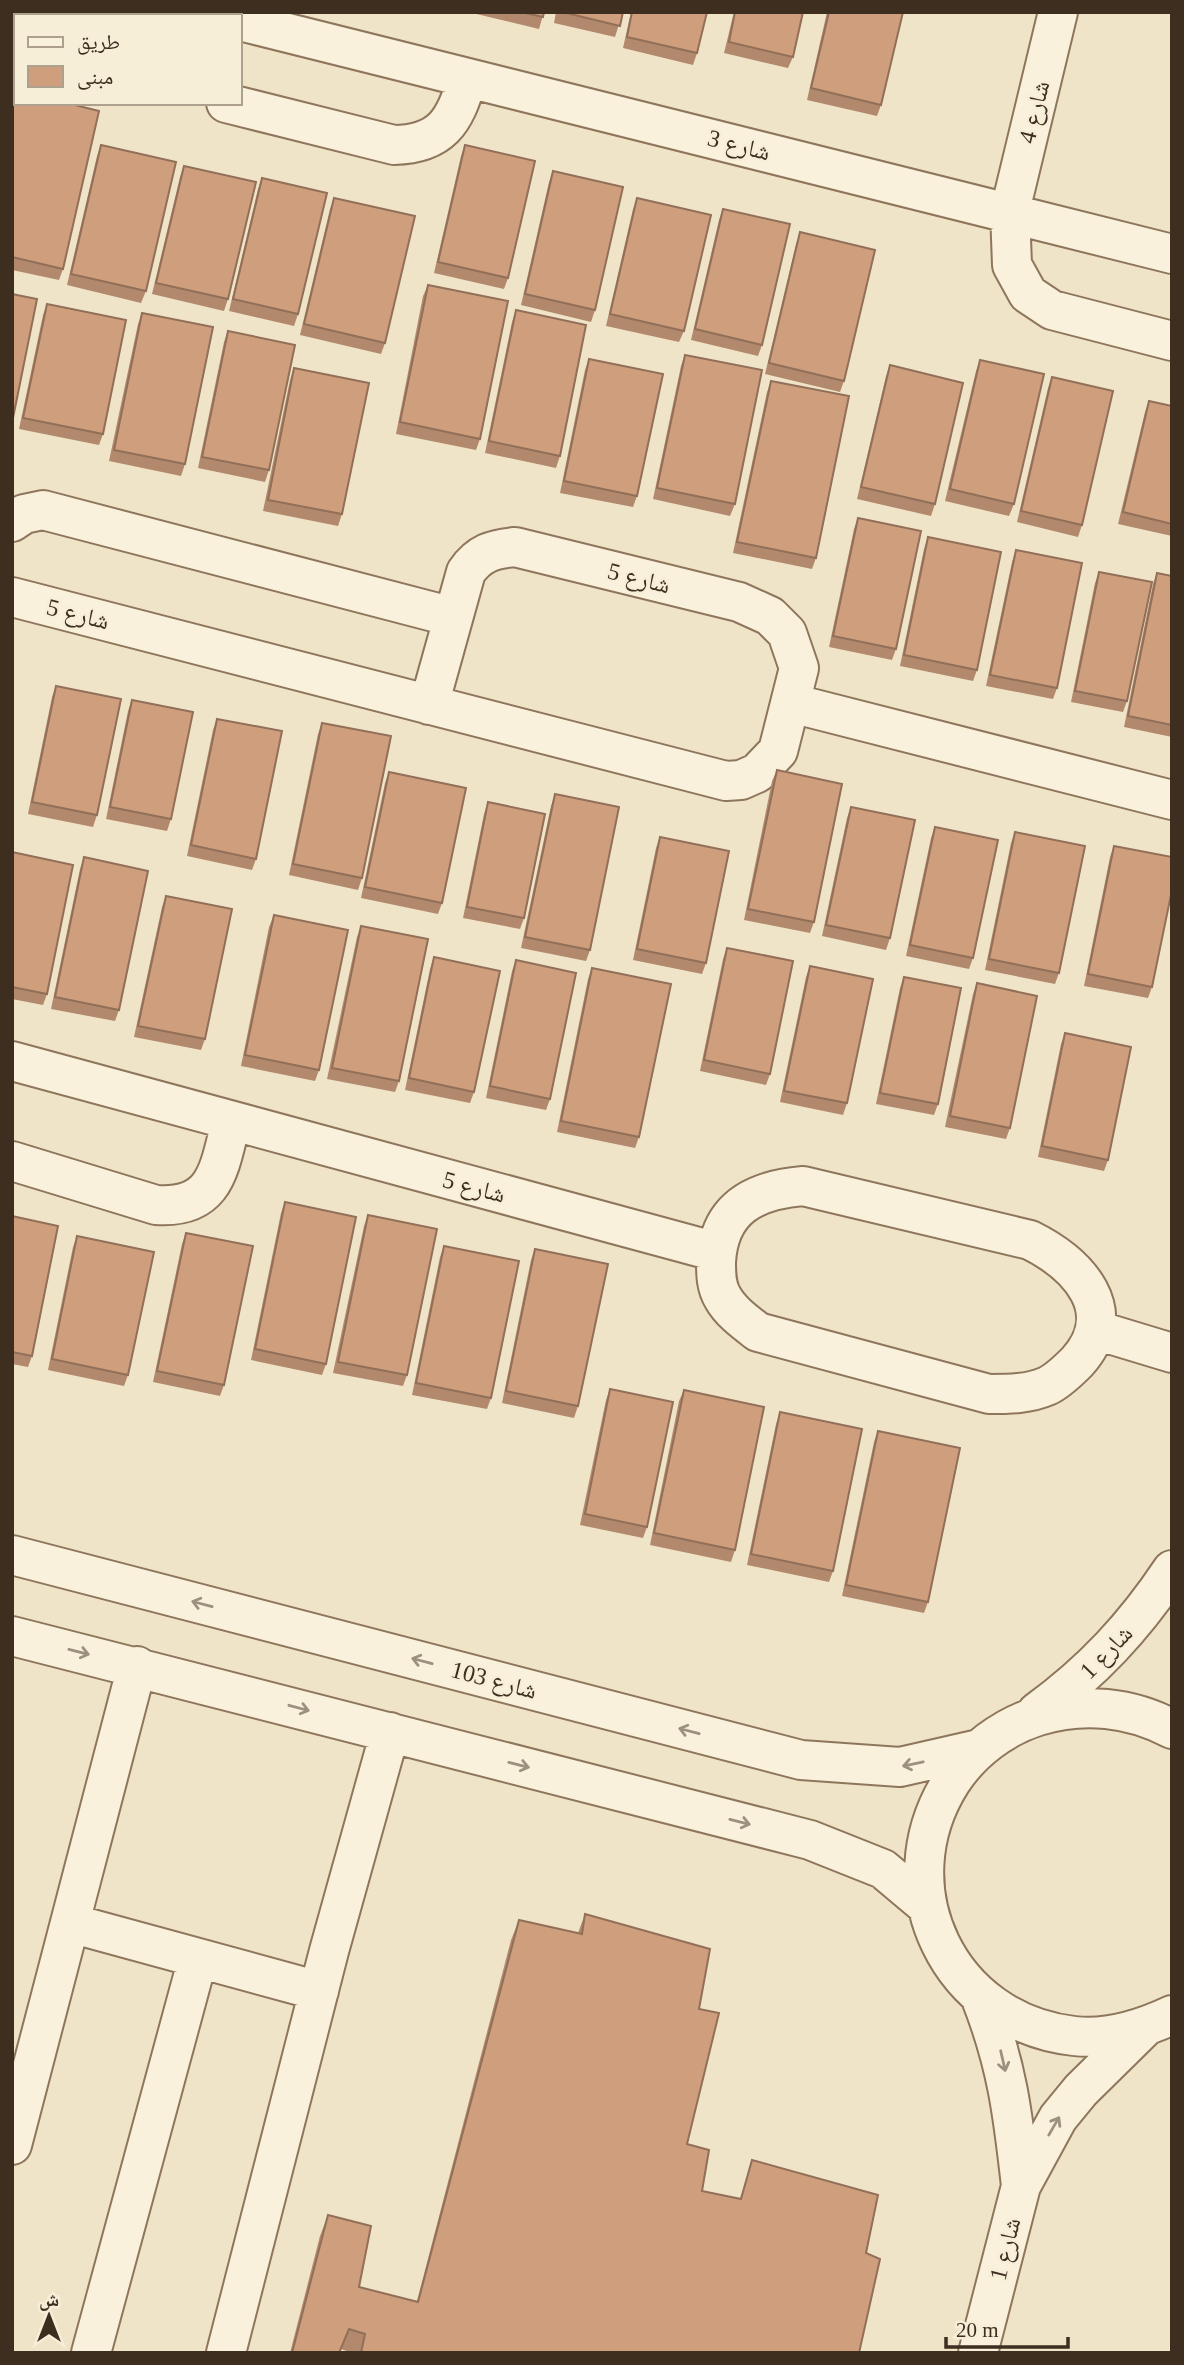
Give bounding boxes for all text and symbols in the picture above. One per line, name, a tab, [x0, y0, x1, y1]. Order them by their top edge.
legend	[14, 14, 242, 105]
text: طريق	[77, 30, 120, 55]
text: مبنى	[77, 65, 113, 90]
street label: شارع 4	[1014, 78, 1056, 146]
street label: شارع 3	[705, 125, 773, 167]
street label: شارع 5	[605, 558, 673, 600]
street label: شارع 5	[44, 594, 112, 636]
street label: شارع 5	[439, 1166, 508, 1210]
one-way arrow	[191, 1597, 213, 1610]
street label: شارع 1	[1075, 1620, 1139, 1685]
one-way arrow	[67, 1646, 89, 1659]
one-way arrow	[411, 1654, 434, 1667]
street label: شارع 103	[448, 1656, 540, 1706]
one-way arrow	[287, 1702, 310, 1715]
one-way arrow	[679, 1724, 701, 1737]
one-way arrow	[902, 1757, 925, 1771]
one-way arrow	[507, 1759, 530, 1772]
one-way arrow	[728, 1816, 750, 1829]
one-way arrow	[996, 2049, 1010, 2072]
one-way arrow	[1047, 2117, 1061, 2137]
street label: شارع 1	[985, 2215, 1027, 2283]
north arrow	[14, 2281, 84, 2351]
text: ش	[39, 2289, 59, 2311]
scale bar	[946, 2306, 1068, 2350]
text: 20 m	[956, 2318, 999, 2342]

